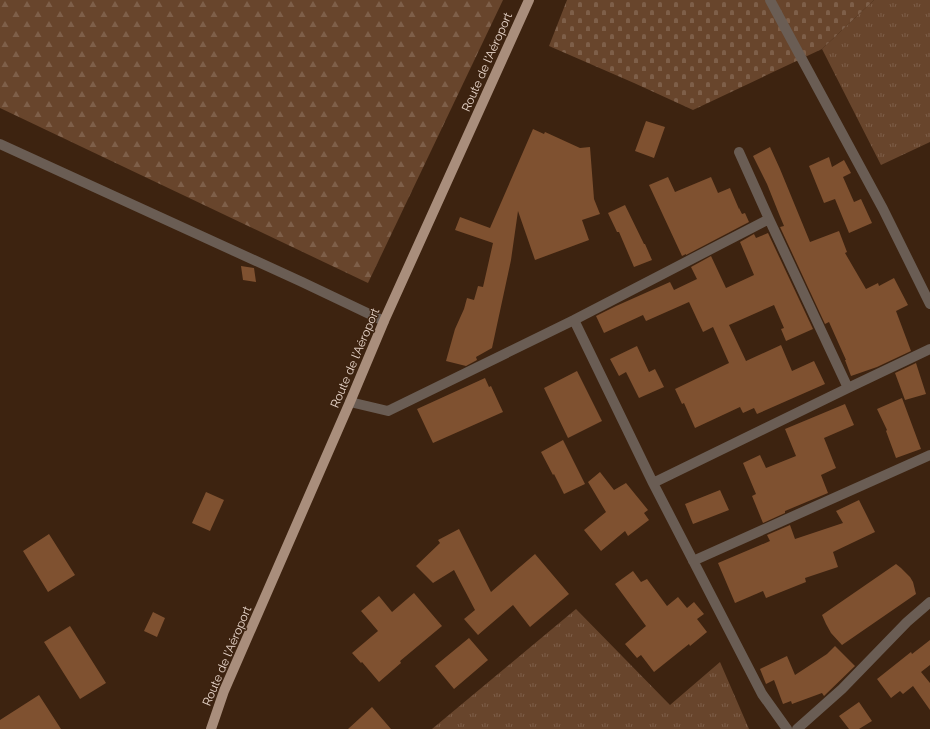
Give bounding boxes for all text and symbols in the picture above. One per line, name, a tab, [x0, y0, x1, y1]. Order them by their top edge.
street label: Route de l'Aéroport	[459, 10, 515, 114]
street label: Route de l'Aéroport	[328, 306, 382, 410]
street label: Route de l'Aéroport	[200, 604, 254, 708]

